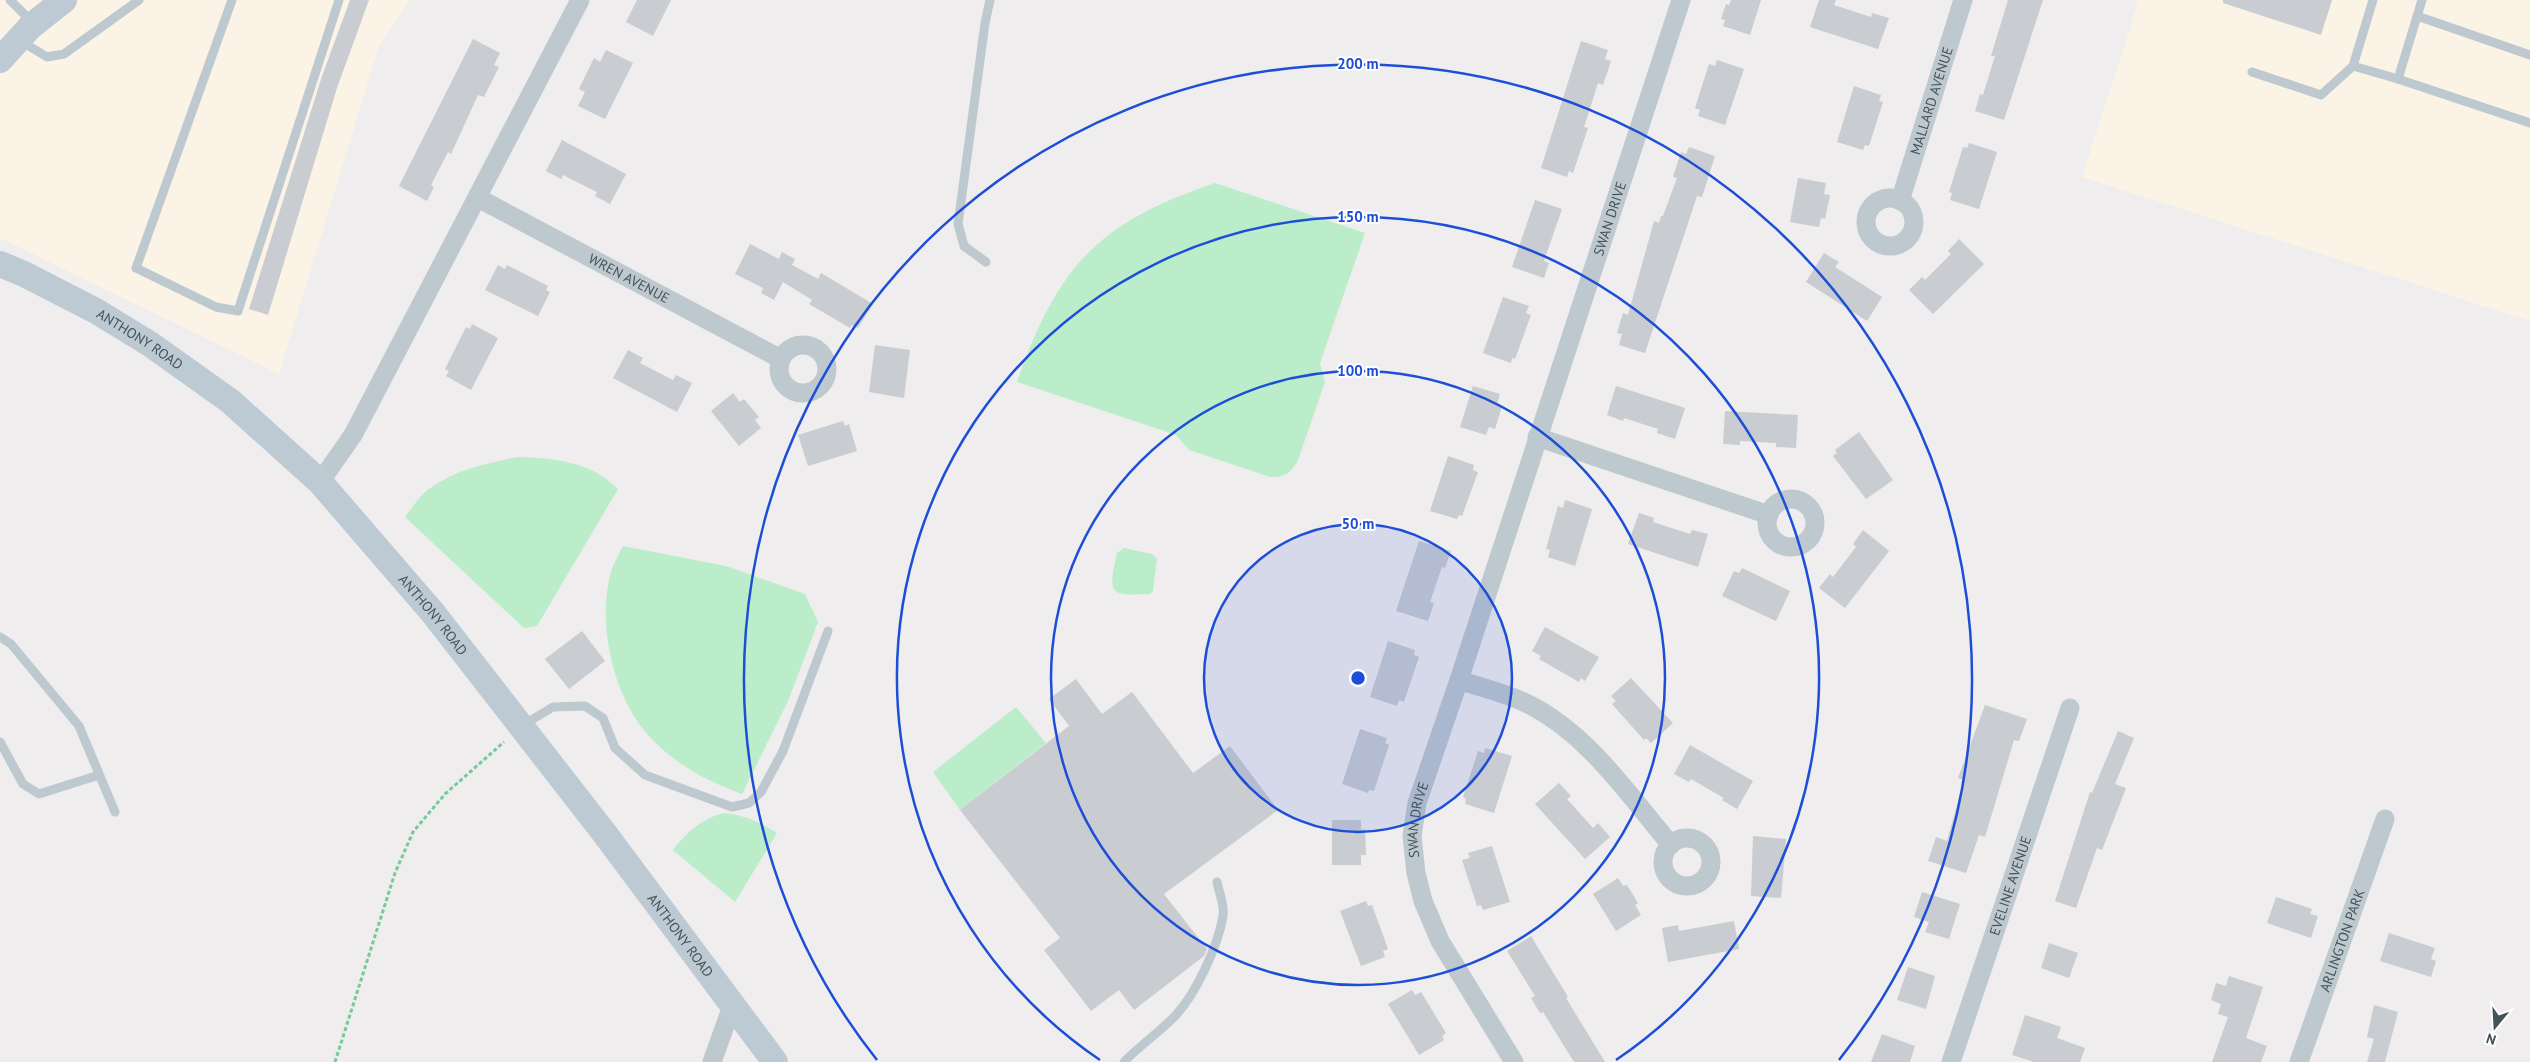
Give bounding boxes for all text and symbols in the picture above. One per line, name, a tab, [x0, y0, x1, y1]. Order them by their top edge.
street label: MALLARD AVENUE	[1906, 45, 1957, 157]
text: 200 m	[1337, 54, 1379, 73]
street label: SWAN DRIVE	[1589, 179, 1630, 258]
text: 150 m	[1337, 207, 1379, 226]
street label: WREN AVENUE	[585, 249, 673, 307]
street label: ANTHONY ROAD	[93, 305, 187, 374]
text: 100 m	[1337, 361, 1379, 380]
text: 50 m	[1342, 514, 1374, 533]
street label: ANTHONY ROAD	[395, 571, 472, 659]
centre of rings	[1349, 669, 1367, 687]
street label: SWAN DRIVE	[1403, 779, 1433, 859]
street label: EVELINE AVENUE	[1985, 834, 2035, 938]
street label: ARLINGTON PARK	[2316, 886, 2369, 994]
street label: ANTHONY ROAD	[644, 890, 717, 981]
north arrow	[2470, 1002, 2520, 1052]
text: N	[2484, 1029, 2498, 1049]

